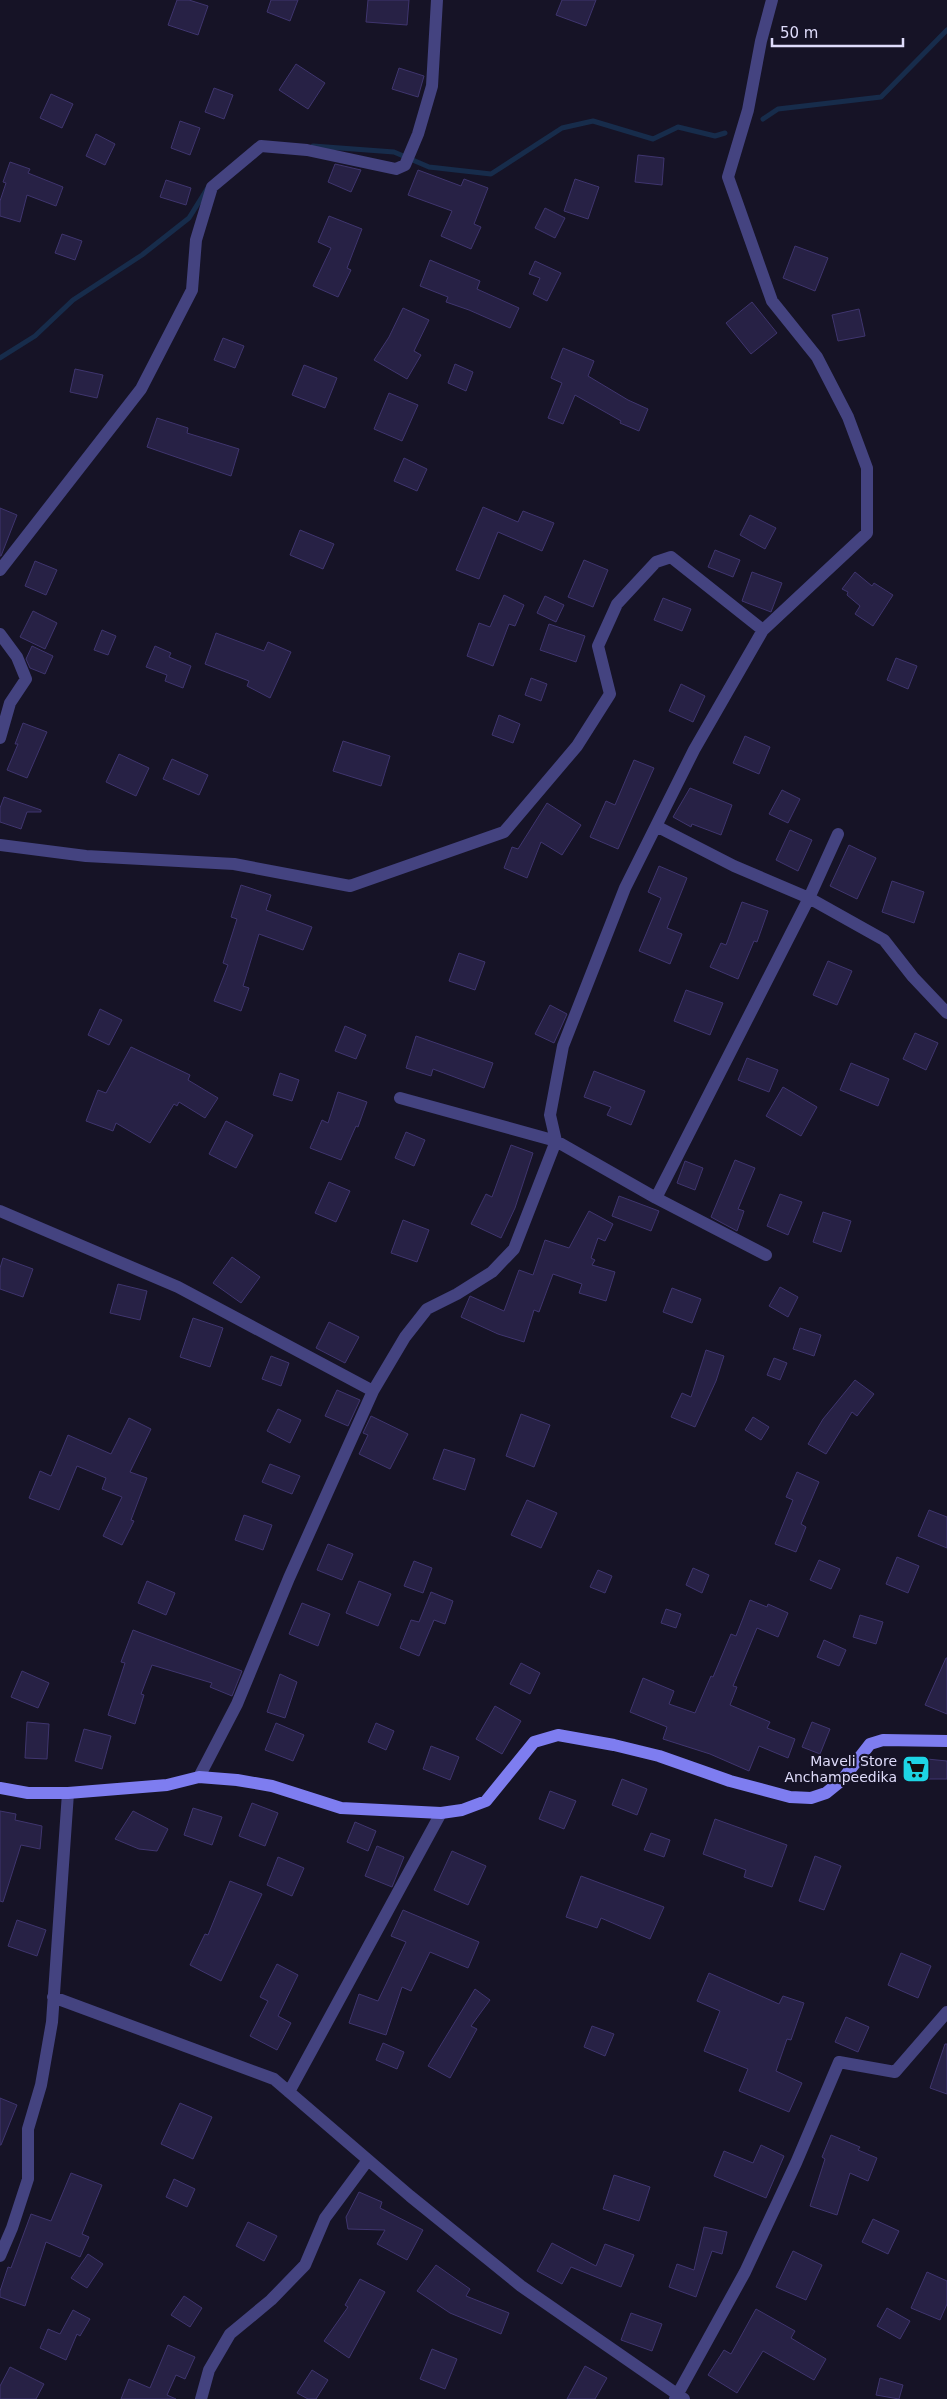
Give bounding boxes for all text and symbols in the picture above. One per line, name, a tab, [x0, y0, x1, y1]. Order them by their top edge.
scale bar	[772, 15, 903, 47]
text: 50 m	[780, 24, 818, 42]
place label: Maveli Store Anchampeedika	[784, 1753, 897, 1785]
supermarket icon: Maveli Store Anchampeedika	[901, 1754, 931, 1784]

